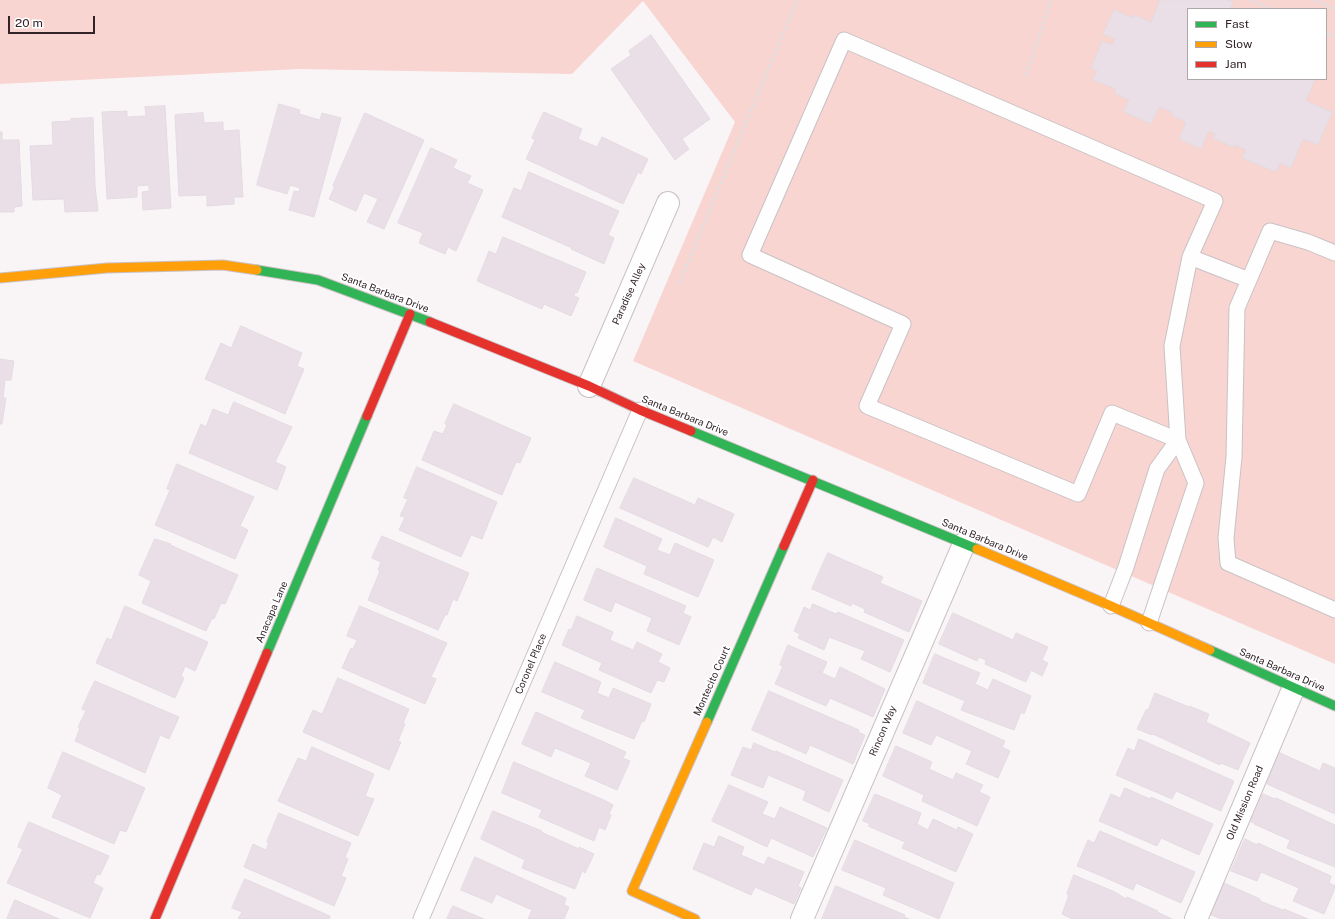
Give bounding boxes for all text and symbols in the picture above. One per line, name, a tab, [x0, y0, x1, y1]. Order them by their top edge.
scale bar	[10, 8, 97, 34]
legend	[1187, 8, 1327, 80]
text: 20 m	[15, 16, 43, 30]
text: Fast	[1225, 17, 1249, 31]
text: Slow	[1225, 37, 1252, 51]
text: Jam	[1225, 57, 1247, 71]
street label: Paradise Alley	[610, 261, 648, 327]
street label: Santa Barbara Drive	[340, 271, 430, 315]
street label: Santa Barbara Drive	[640, 393, 730, 439]
street label: Santa Barbara Drive	[940, 516, 1030, 564]
street label: Anacapa Lane	[254, 579, 290, 645]
street label: Coronel Place	[513, 632, 549, 696]
street label: Montecito Court	[691, 644, 733, 718]
street label: Santa Barbara Drive	[1237, 646, 1327, 694]
street label: Rincon Way	[867, 704, 899, 758]
street label: Old Mission Road	[1224, 764, 1266, 842]

